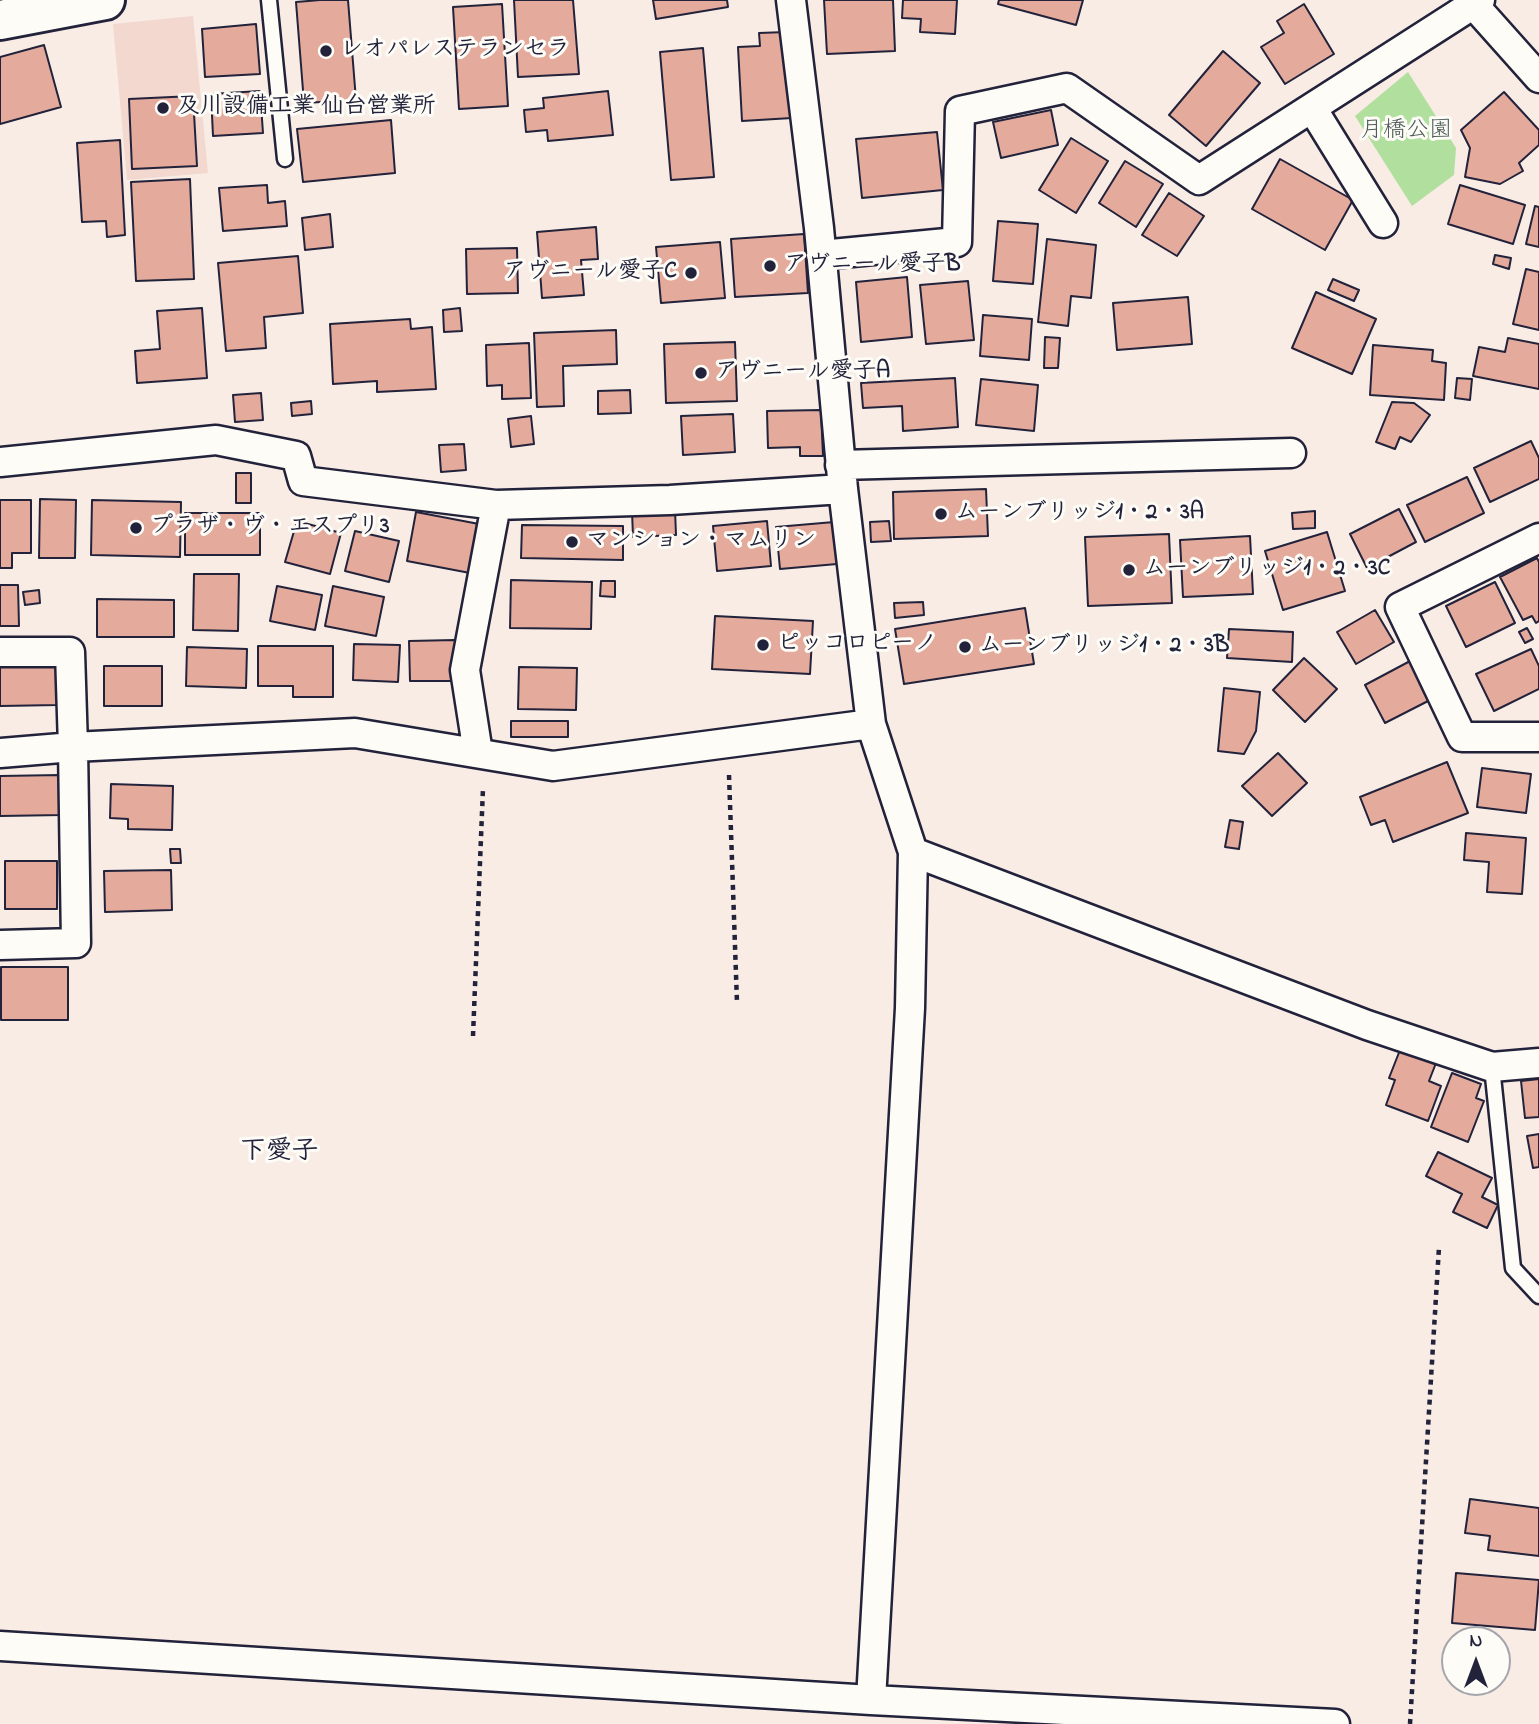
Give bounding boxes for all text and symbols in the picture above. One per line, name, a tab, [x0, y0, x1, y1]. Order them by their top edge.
place label: レオパレステランセラ	[340, 37, 570, 65]
marker: レオパレステランセラ	[318, 43, 334, 59]
place label: 及川設備工業 仙台営業所	[177, 94, 436, 122]
marker: 及川設備工業 仙台営業所	[155, 100, 171, 116]
park label: 月橋公園	[1360, 118, 1452, 146]
place label: アヴニール愛子B	[784, 252, 960, 280]
marker: アヴニール愛子B	[762, 258, 778, 274]
place label: アヴニール愛子C	[503, 259, 677, 287]
marker: アヴニール愛子C	[683, 265, 699, 281]
place label: アヴニール愛子A	[715, 359, 890, 387]
marker: アヴニール愛子A	[693, 365, 709, 381]
place label: ムーンブリッジ1・2・3A	[955, 500, 1204, 528]
marker: ムーンブリッジ1・2・3A	[933, 506, 949, 522]
place label: プラザ・ヴ・エスプリ3	[150, 514, 389, 542]
marker: プラザ・ヴ・エスプリ3	[128, 520, 144, 536]
place label: マンション・マムリン	[586, 528, 816, 556]
marker: マンション・マムリン	[564, 534, 580, 550]
place label: ムーンブリッジ1・2・3C	[1143, 556, 1390, 584]
marker: ムーンブリッジ1・2・3C	[1121, 562, 1137, 578]
place label: ピッコロピーノ	[777, 631, 937, 659]
place label: ムーンブリッジ1・2・3B	[979, 633, 1229, 661]
marker: ピッコロピーノ	[755, 637, 771, 653]
marker: ムーンブリッジ1・2・3B	[957, 639, 973, 655]
district label: 下愛子	[240, 1138, 318, 1170]
north arrow	[1441, 1626, 1511, 1696]
text: N	[1470, 1628, 1482, 1655]

